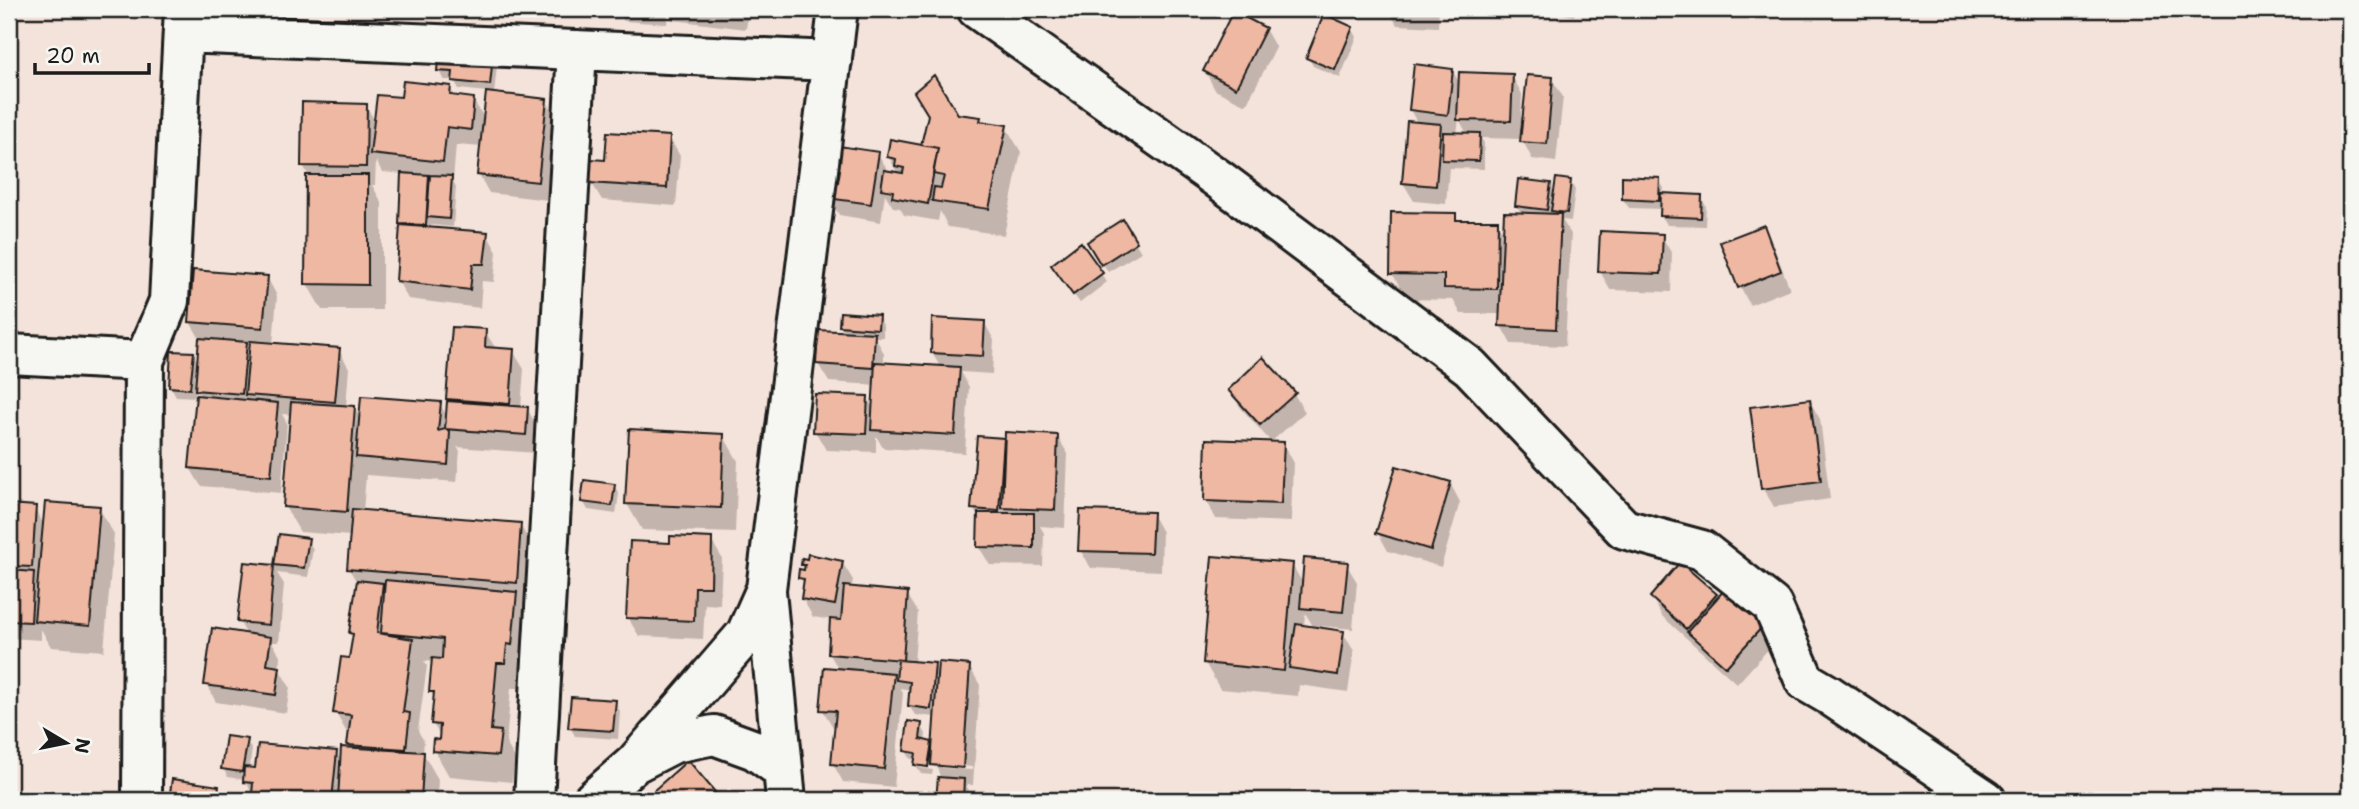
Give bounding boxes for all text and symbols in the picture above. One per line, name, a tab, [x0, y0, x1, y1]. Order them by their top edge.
scale bar	[35, 32, 149, 76]
text: 20 m	[46, 42, 100, 70]
north arrow	[32, 708, 102, 778]
text: N	[69, 736, 96, 755]

